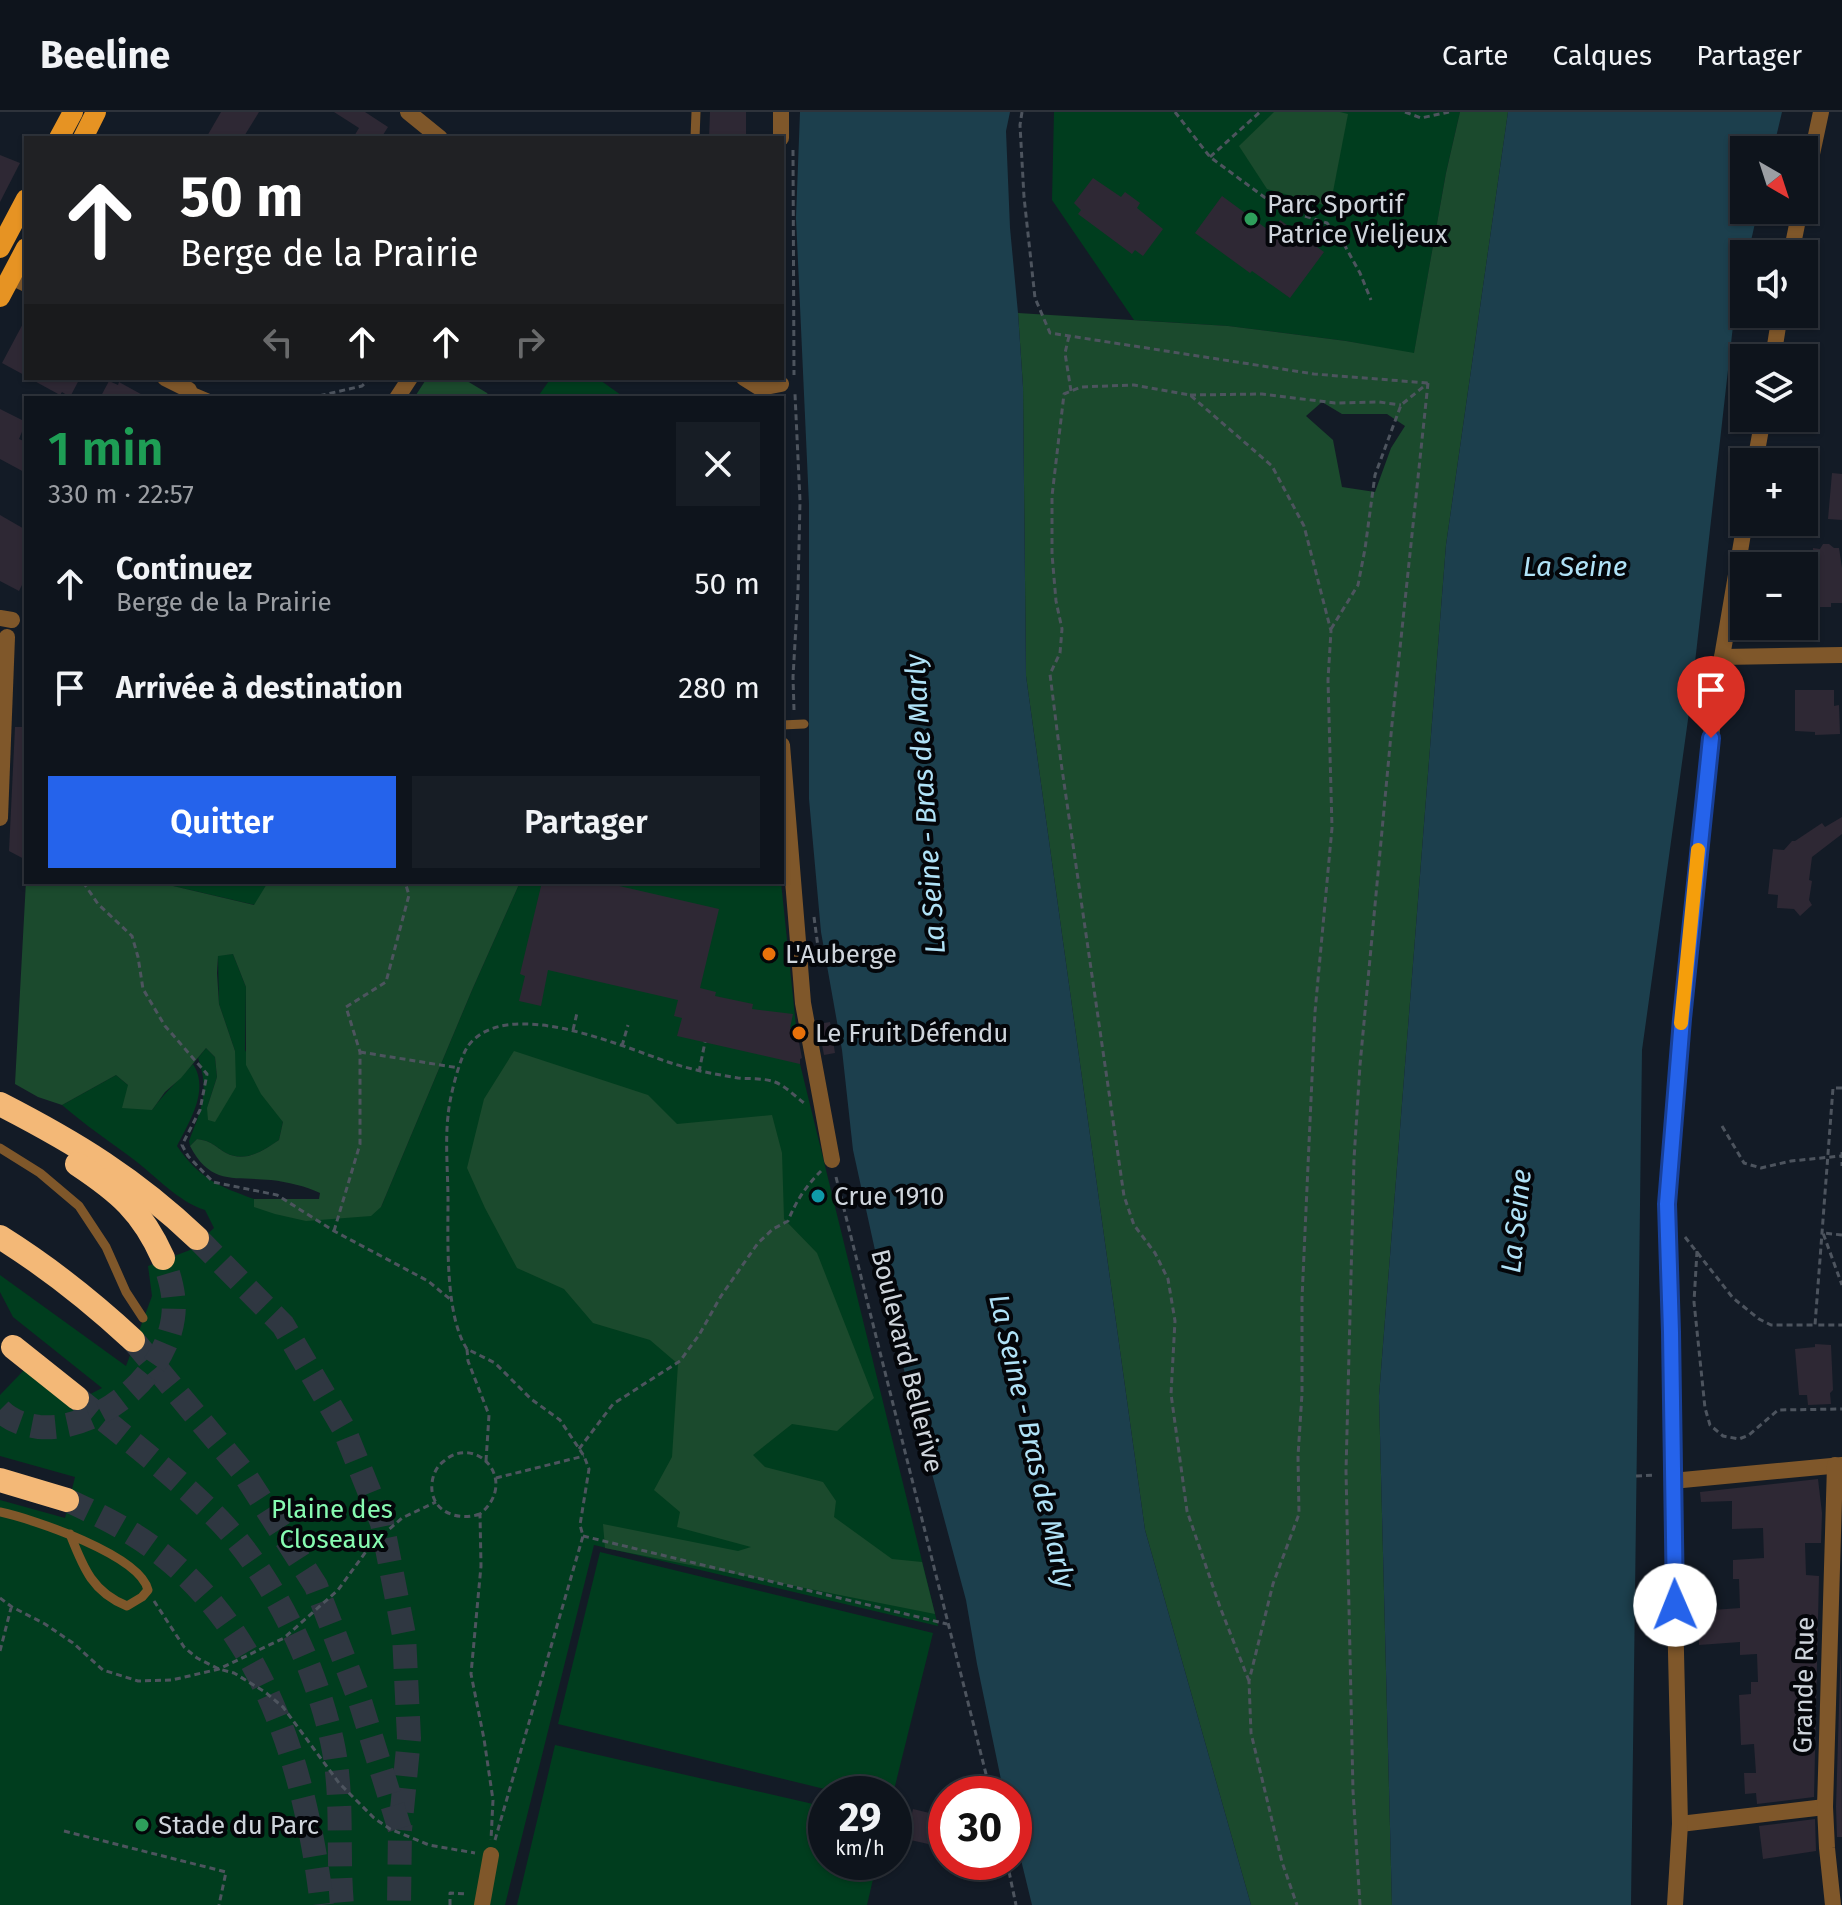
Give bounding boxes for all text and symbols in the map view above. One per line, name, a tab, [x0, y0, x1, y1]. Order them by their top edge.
text: Beeline	[40, 32, 170, 78]
text: Carte	[1442, 39, 1508, 72]
text: Calques	[1552, 39, 1652, 72]
text: Partager	[1696, 39, 1802, 72]
north arrow	[1730, 136, 1818, 224]
map controls	[1730, 136, 1818, 640]
text: 50 m	[180, 164, 303, 231]
icon: ahead	[48, 168, 152, 272]
place label: Parc Sportif Patrice Vieljeux	[1267, 189, 1448, 250]
marker: Parc Sportif Patrice Vieljeux	[1242, 210, 1260, 228]
text: Berge de la Prairie	[180, 232, 479, 276]
button: sound	[1730, 240, 1818, 328]
icon: left	[256, 320, 300, 364]
icon: ahead	[340, 320, 384, 364]
icon: ahead	[424, 320, 468, 364]
icon: right	[508, 320, 552, 364]
button: layers	[1730, 344, 1818, 432]
text: 1 min	[48, 420, 164, 478]
button: close	[676, 422, 760, 506]
button: +	[1730, 448, 1818, 536]
text: 330 m · 22:57	[48, 479, 194, 510]
water label: La Seine	[1523, 550, 1627, 583]
text: Continuez	[116, 551, 252, 587]
button: −	[1730, 552, 1818, 640]
icon: ahead	[48, 562, 92, 606]
text: 50 m	[695, 566, 760, 602]
text: Berge de la Prairie	[116, 587, 332, 618]
water label: La Seine - Bras de Marly	[898, 652, 952, 955]
pin	[1677, 656, 1745, 738]
icon: arrive	[48, 666, 92, 710]
icon: arrive	[1689, 668, 1733, 712]
text: Arrivée à destination	[116, 670, 403, 706]
text: 280 m	[678, 670, 760, 706]
button: Quitter	[48, 776, 396, 868]
button: Partager	[412, 776, 760, 868]
place label: L'Auberge	[785, 939, 897, 970]
marker: L'Auberge	[760, 945, 778, 963]
place label: Le Fruit Défendu	[815, 1018, 1008, 1049]
marker: Le Fruit Défendu	[790, 1024, 808, 1042]
water label: La Seine	[1494, 1167, 1538, 1275]
place label: Crue 1910	[834, 1181, 945, 1212]
marker: Crue 1910	[809, 1187, 827, 1205]
street label: Boulevard Bellerive	[864, 1246, 950, 1476]
water label: La Seine - Bras de Marly	[982, 1291, 1082, 1592]
park label: Plaine des Closeaux	[271, 1494, 393, 1555]
position arrow	[1633, 1563, 1717, 1647]
street label: Grande Rue	[1787, 1616, 1821, 1754]
speed limit sign: 30	[928, 1776, 1032, 1880]
text: 29	[839, 1794, 881, 1842]
place label: Stade du Parc	[158, 1810, 319, 1841]
marker: Stade du Parc	[133, 1816, 151, 1834]
text: km/h	[835, 1836, 885, 1860]

